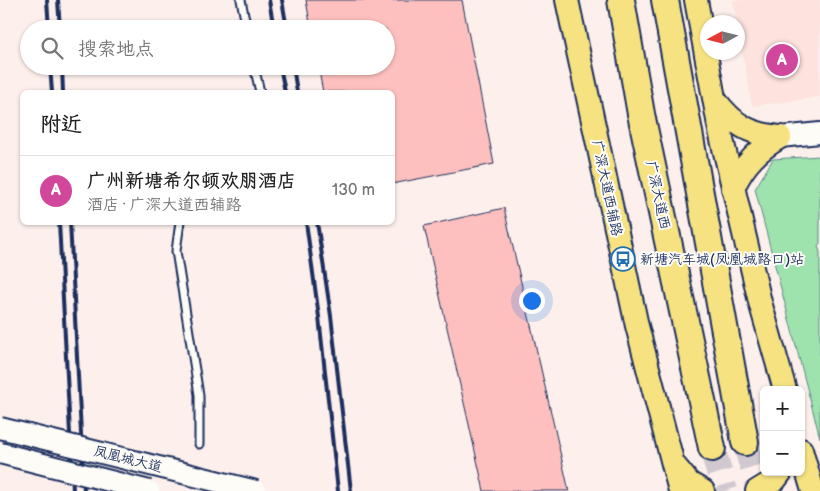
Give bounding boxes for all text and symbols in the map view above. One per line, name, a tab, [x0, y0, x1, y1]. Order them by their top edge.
north arrow	[700, 15, 745, 60]
search box	[20, 20, 395, 75]
icon: search	[38, 34, 66, 62]
text: 搜索地点	[78, 38, 154, 61]
pin: A	[766, 41, 798, 79]
text: 附近	[40, 112, 82, 137]
street label: 广深大道西辅路	[588, 138, 626, 238]
street label: 广深大道西	[642, 159, 674, 231]
text: 广州新塘希尔顿欢朋酒店	[87, 170, 296, 193]
text: A	[51, 181, 61, 200]
text: 130 m	[332, 181, 375, 200]
text: 酒店 · 广深大道西辅路	[87, 196, 241, 215]
bus stop icon: 新塘汽车城(凤凰城路口)站	[610, 246, 636, 272]
place label: 新塘汽车城(凤凰城路口)站	[640, 251, 804, 268]
your location	[519, 288, 545, 314]
map controls	[760, 386, 805, 476]
button: +	[760, 386, 805, 431]
button: −	[760, 431, 805, 476]
street label: 凤凰城大道	[92, 442, 164, 476]

